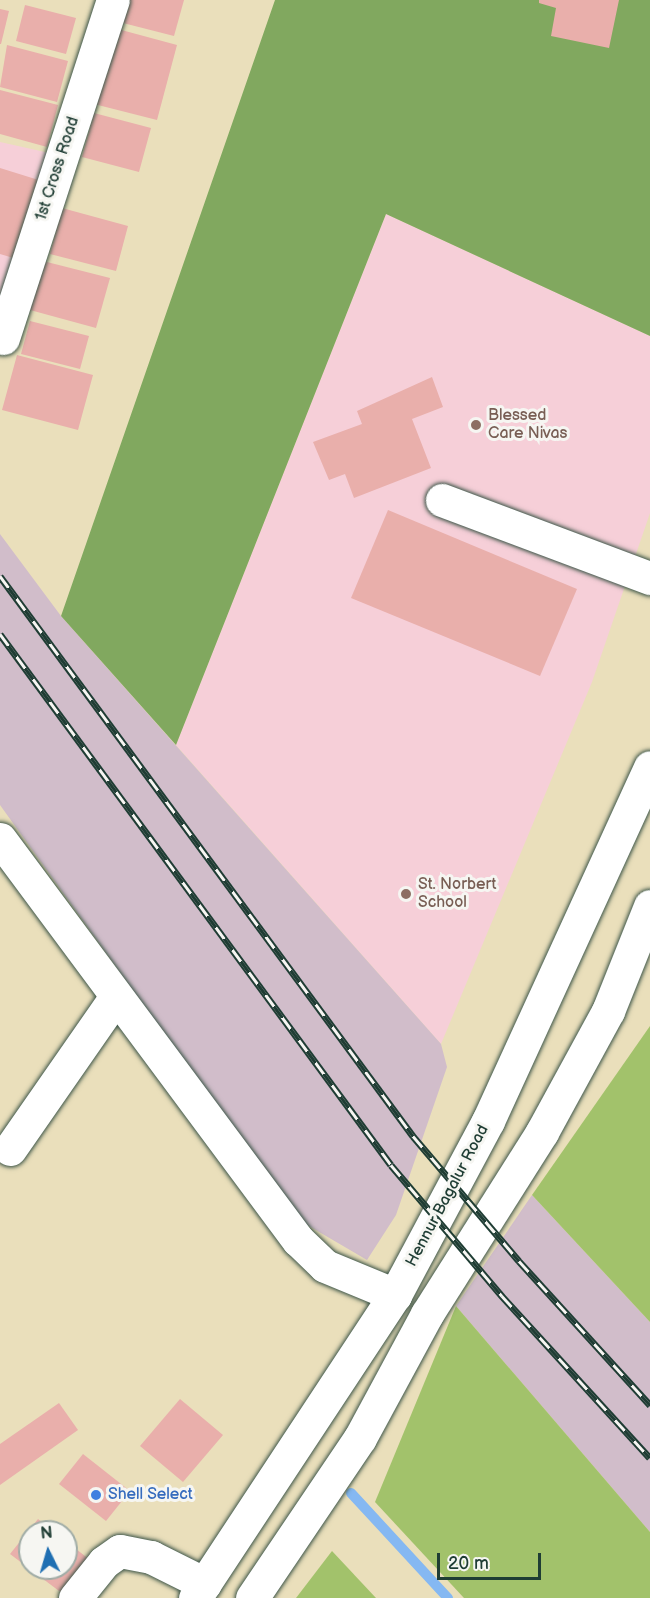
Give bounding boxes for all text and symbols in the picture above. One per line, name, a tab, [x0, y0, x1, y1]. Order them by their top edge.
street label: 1st Cross Road	[32, 115, 84, 223]
place label: Blessed Care Nivas	[488, 406, 567, 444]
marker: Blessed Care Nivas	[469, 418, 483, 432]
place label: St. Norbert School	[418, 875, 496, 913]
marker: St. Norbert School	[399, 887, 413, 901]
street label: Hennur Bagalur Road	[402, 1122, 494, 1270]
place label: Shell Select	[108, 1485, 193, 1505]
marker: Shell Select	[89, 1488, 103, 1502]
north arrow	[18, 1520, 78, 1580]
text: N	[40, 1524, 53, 1544]
scale bar	[440, 1541, 544, 1579]
text: 20 m	[448, 1553, 489, 1574]

